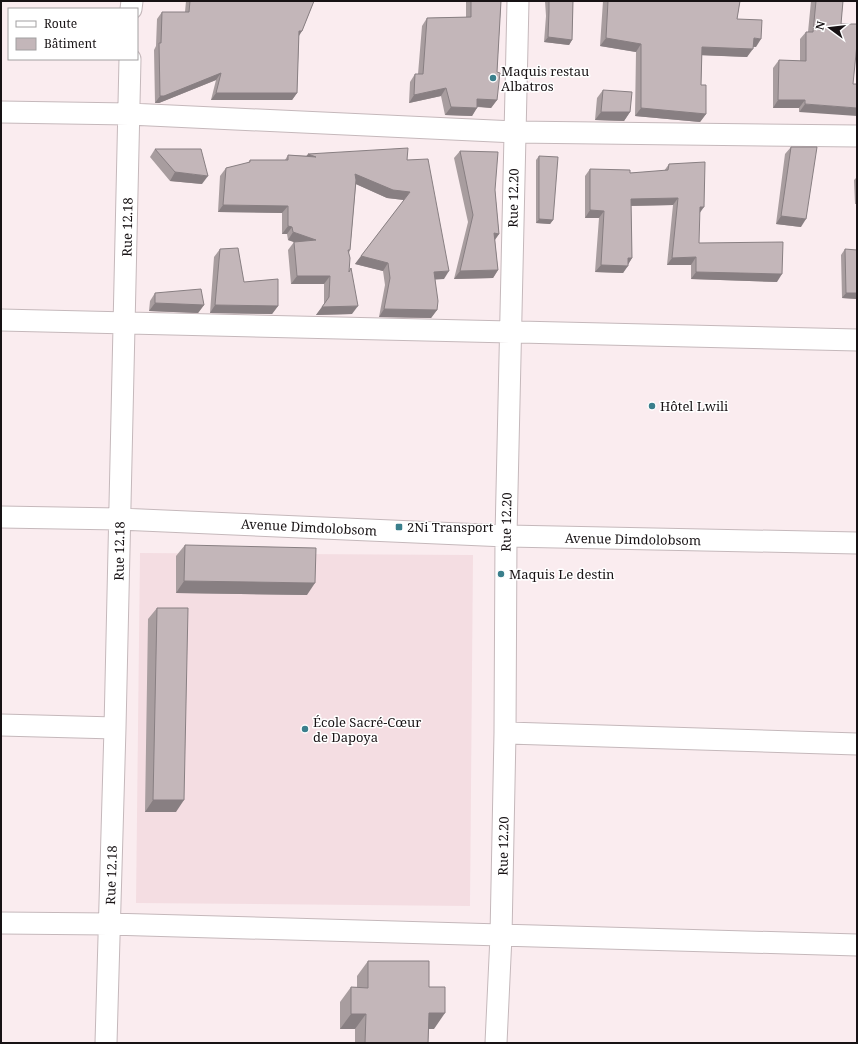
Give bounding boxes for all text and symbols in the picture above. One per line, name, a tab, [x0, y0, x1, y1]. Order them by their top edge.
legend	[8, 8, 138, 60]
north arrow	[810, 8, 850, 48]
text: Route	[44, 15, 77, 32]
text: N	[811, 19, 828, 31]
text: Bâtiment	[44, 35, 96, 52]
place label: Maquis restau Albatros	[501, 62, 589, 95]
marker: Maquis restau Albatros	[488, 73, 498, 83]
street label: Rue 12.20	[503, 168, 523, 228]
street label: Rue 12.18	[117, 197, 137, 257]
place label: Hôtel Lwili	[660, 397, 728, 415]
marker: Hôtel Lwili	[647, 401, 657, 411]
street label: Rue 12.20	[496, 492, 516, 552]
street label: Avenue Dimdolobsom	[240, 514, 378, 540]
place label: 2Ni Transport	[407, 518, 494, 536]
street label: Rue 12.18	[109, 521, 129, 581]
marker: 2Ni Transport	[394, 522, 404, 532]
street label: Avenue Dimdolobsom	[565, 529, 701, 549]
place label: Maquis Le destin	[509, 565, 615, 583]
marker: Maquis Le destin	[496, 569, 506, 579]
place label: École Sacré-Cœur de Dapoya	[313, 713, 421, 746]
marker: École Sacré-Cœur de Dapoya	[300, 724, 310, 734]
street label: Rue 12.20	[493, 816, 513, 876]
street label: Rue 12.18	[101, 845, 121, 905]

